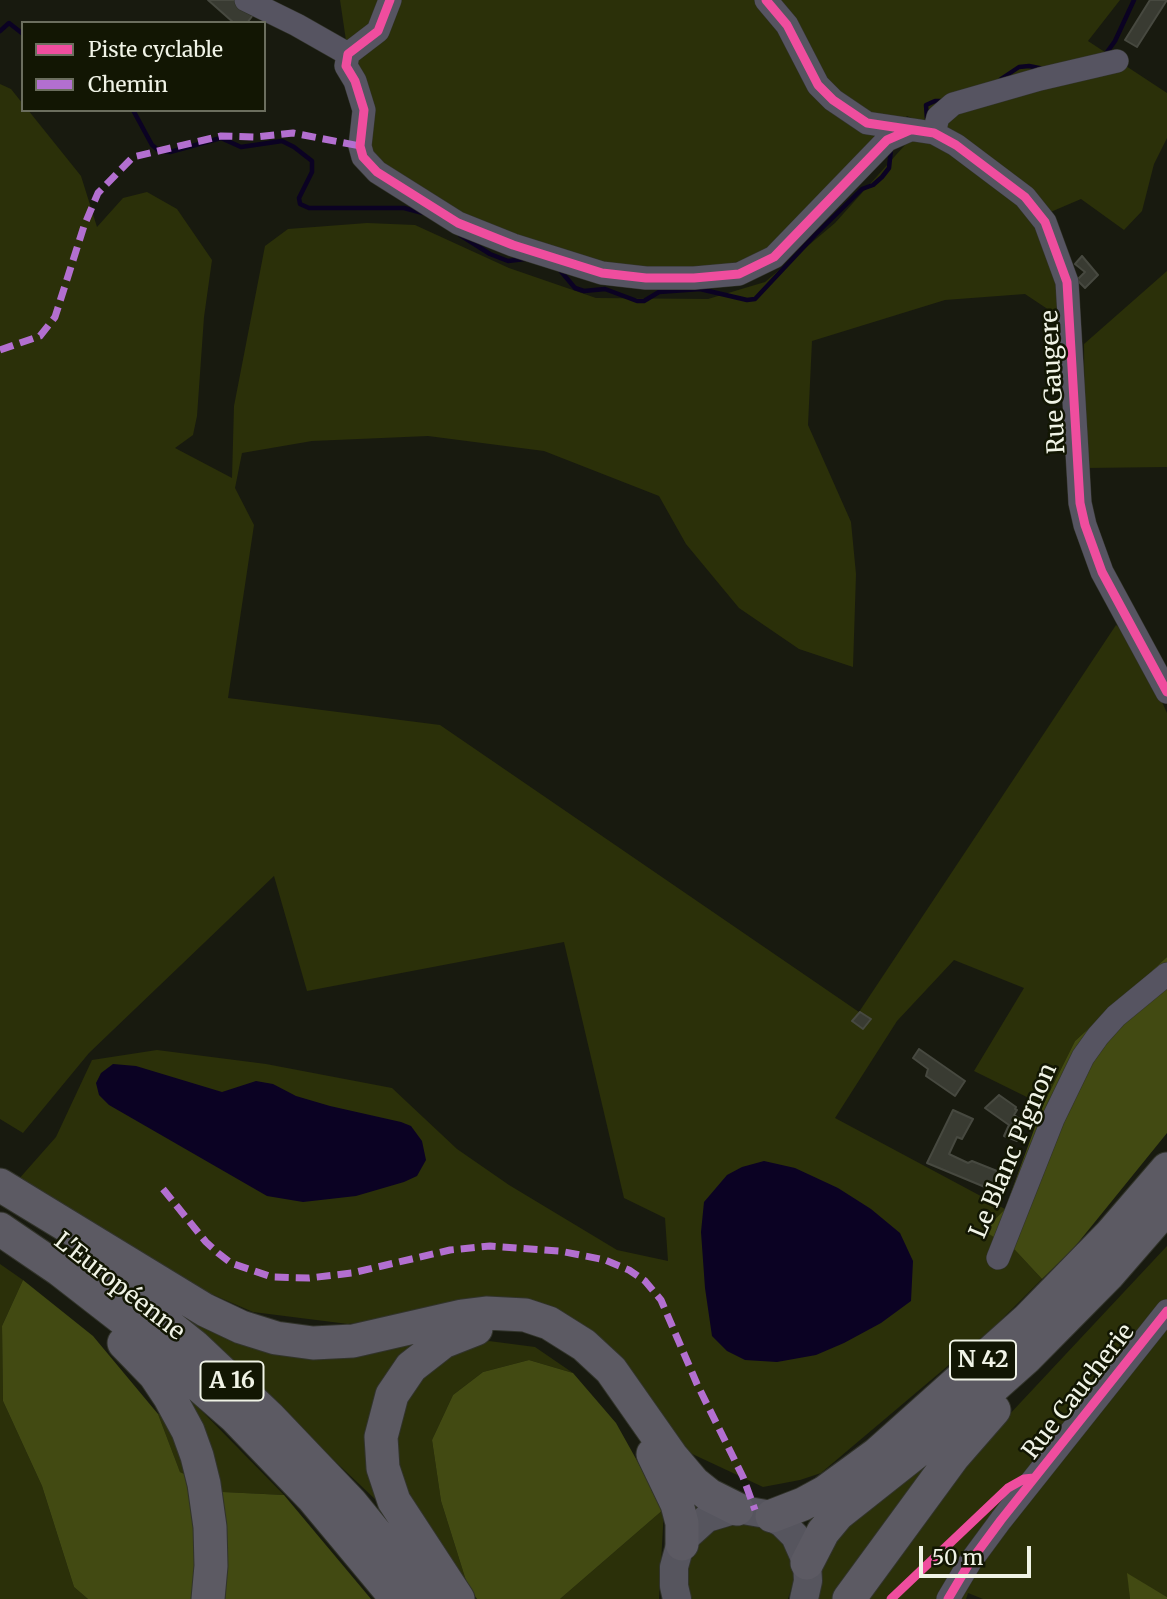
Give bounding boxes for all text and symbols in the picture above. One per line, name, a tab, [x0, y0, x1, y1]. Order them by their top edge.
legend	[21, 21, 266, 112]
text: Piste cyclable	[88, 36, 223, 63]
text: Chemin	[88, 71, 168, 98]
street label: Rue Gaugere	[1036, 309, 1072, 455]
street label: Le Blanc Pignon	[964, 1059, 1064, 1243]
street label: L'Européenne	[48, 1227, 190, 1347]
street label: Rue Caucherie	[1017, 1318, 1141, 1466]
road number: N 42	[950, 1340, 1016, 1380]
road number: A 16	[201, 1362, 264, 1400]
scale bar	[922, 1532, 1034, 1576]
text: 50 m	[932, 1544, 983, 1571]

